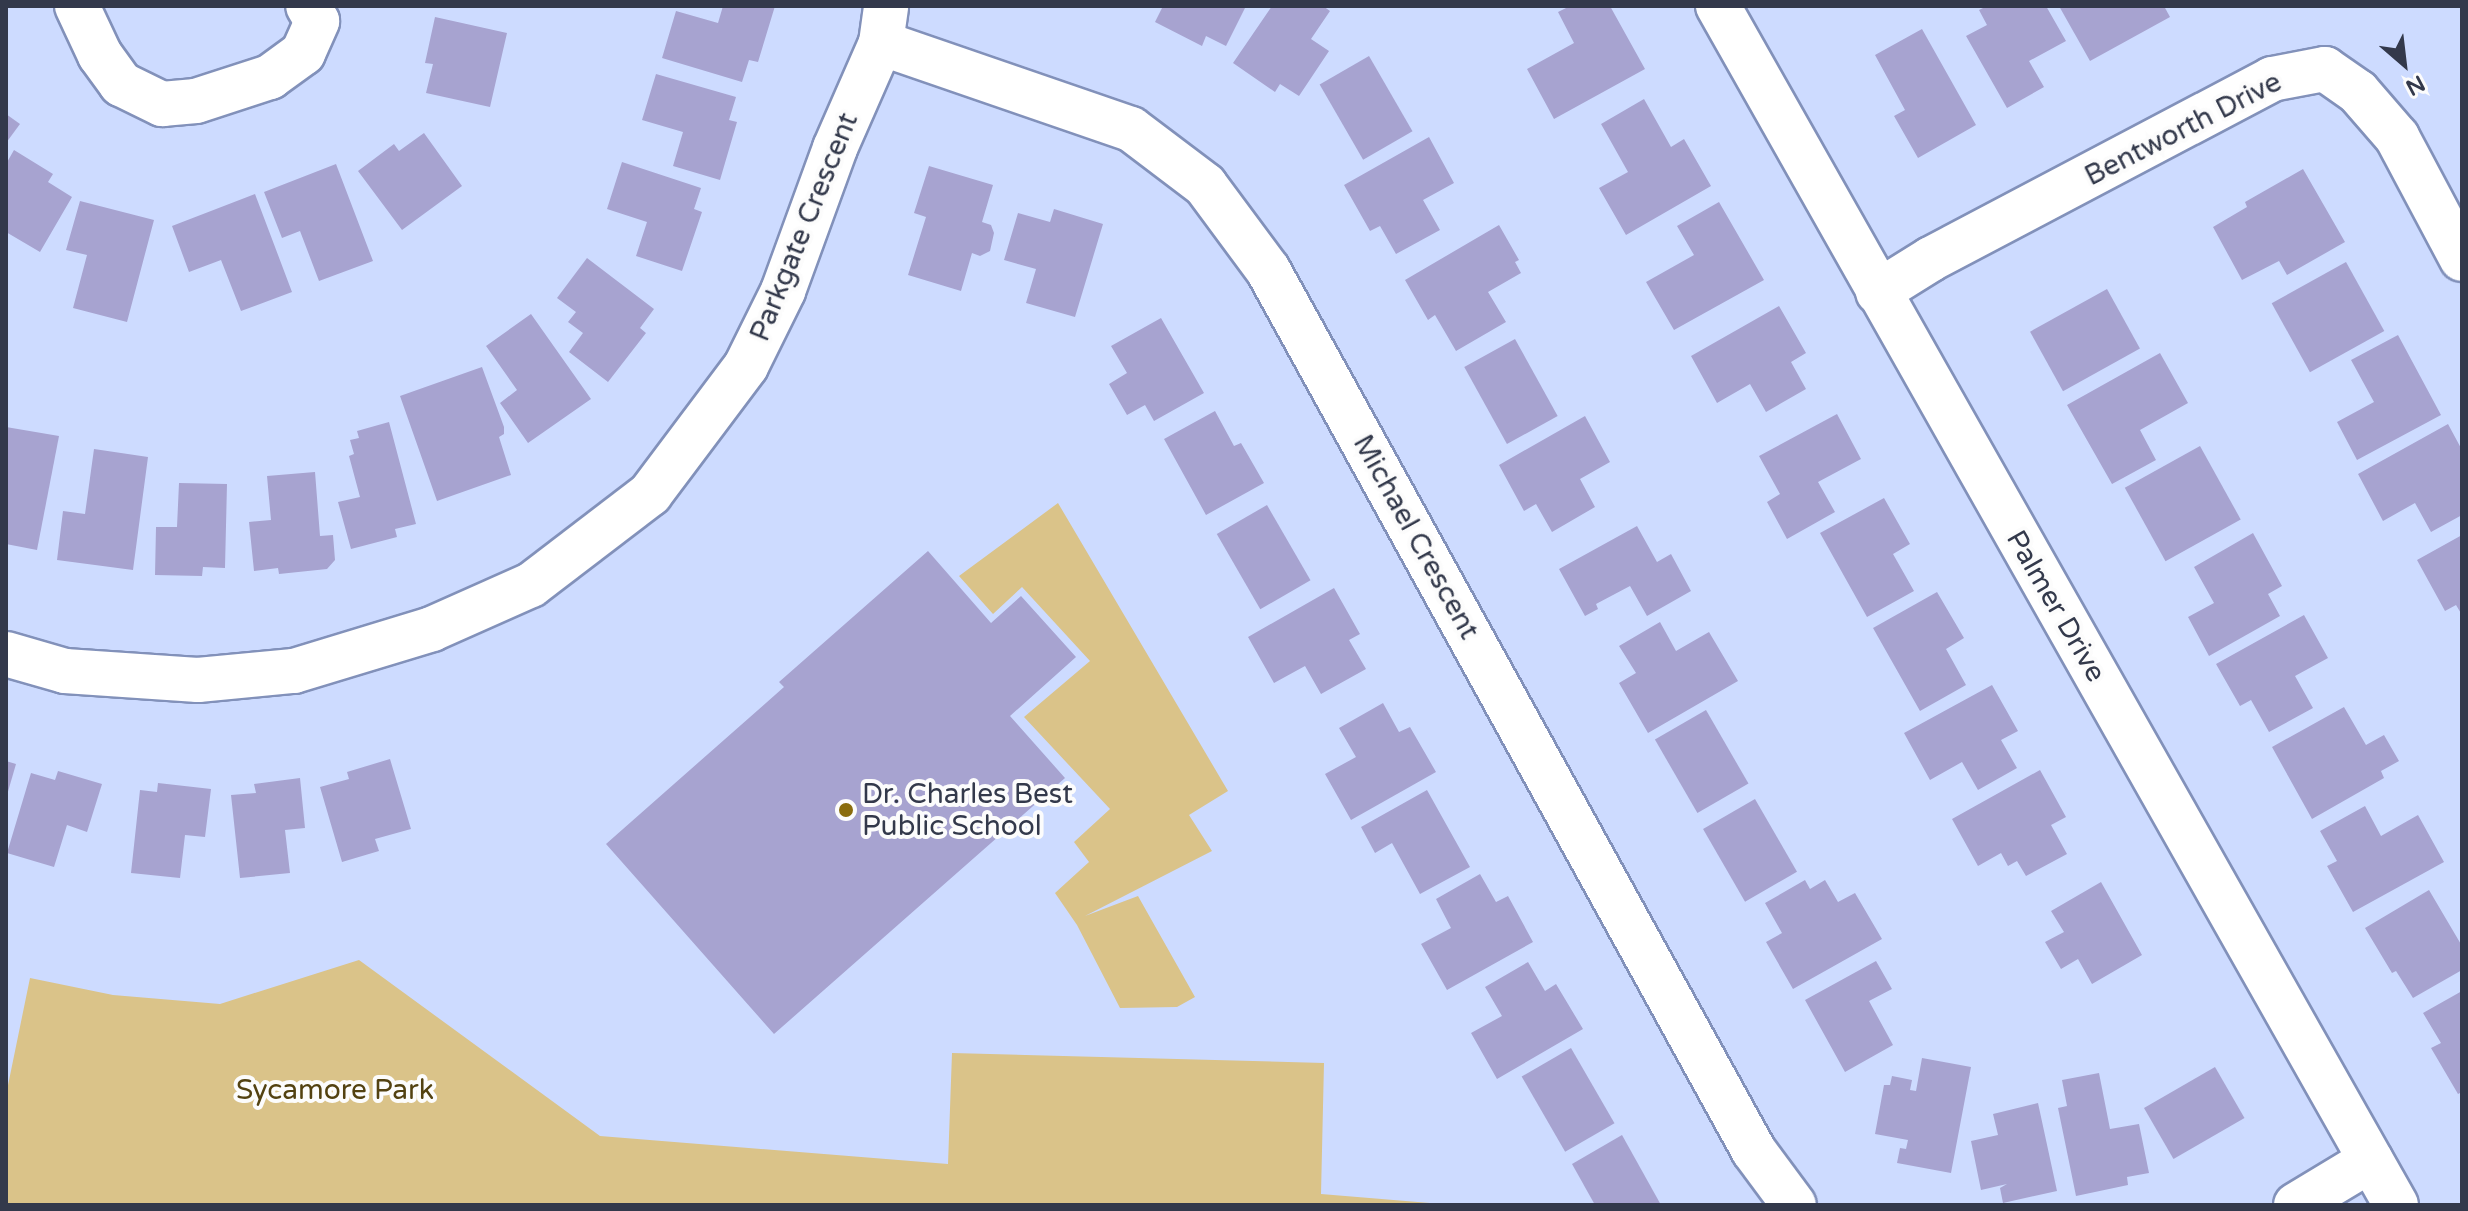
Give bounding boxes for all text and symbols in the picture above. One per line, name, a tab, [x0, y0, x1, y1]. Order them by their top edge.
north arrow	[2364, 24, 2444, 104]
street label: Bentworth Drive	[2079, 65, 2287, 193]
text: N	[2401, 70, 2429, 101]
street label: Parkgate Crescent	[743, 108, 865, 346]
street label: Michael Crescent	[1346, 429, 1486, 645]
street label: Palmer Drive	[1999, 524, 2113, 688]
place label: Dr. Charles Best Public School	[862, 777, 1073, 843]
marker: Dr. Charles Best Public School	[837, 801, 855, 819]
park label: Sycamore Park	[236, 1073, 434, 1107]

